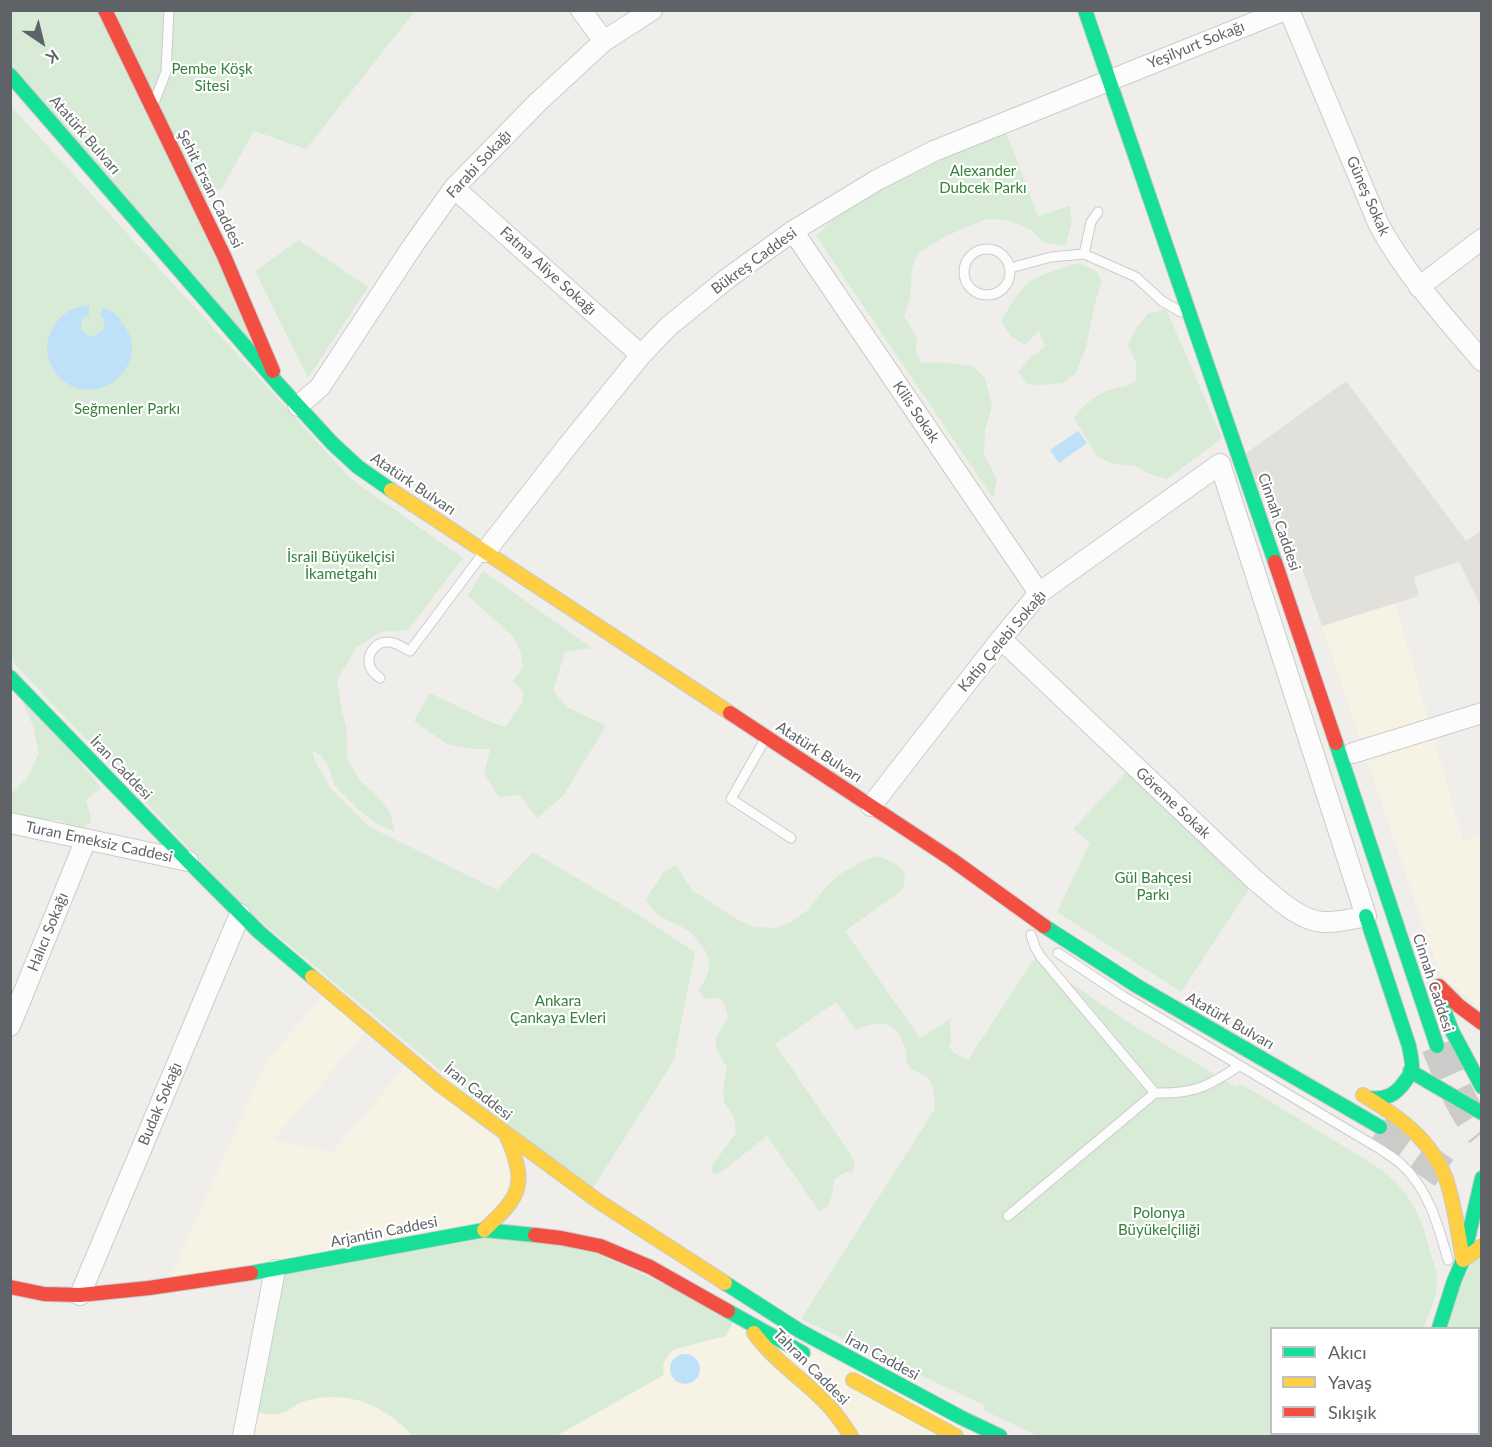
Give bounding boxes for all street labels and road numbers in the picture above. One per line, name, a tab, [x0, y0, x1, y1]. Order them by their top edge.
street label: Yeşilyurt Sokağı	[1145, 17, 1247, 73]
street label: Atatürk Bulvarı	[46, 92, 124, 178]
street label: Farabi Sokağı	[443, 126, 515, 202]
street label: Şehit Ersan Caddesi	[174, 127, 246, 251]
street label: Güneş Sokak	[1342, 153, 1394, 239]
street label: Fatma Aliye Sokağı	[496, 223, 600, 319]
street label: Bükreş Caddesi	[708, 224, 800, 298]
street label: Kilis Sokak	[889, 378, 943, 446]
street label: Atatürk Bulvarı	[367, 449, 459, 519]
street label: Cinnah Caddesi	[1254, 471, 1304, 573]
street label: Katip Çelebi Sokağı	[954, 587, 1050, 695]
street label: Atatürk Bulvarı	[773, 718, 865, 786]
street label: İran Caddesi	[86, 732, 156, 804]
street label: Göreme Sokak	[1132, 764, 1214, 842]
street label: Turan Emeksiz Caddesi	[24, 818, 174, 866]
street label: Halıcı Sokağı	[24, 890, 72, 974]
street label: Cinnah Caddesi	[1409, 932, 1457, 1034]
street label: Atatürk Bulvarı	[1183, 989, 1277, 1053]
street label: Budak Sokağı	[134, 1060, 186, 1148]
street label: İran Caddesi	[440, 1060, 516, 1124]
street label: Arjantin Caddesi	[329, 1213, 439, 1251]
street label: Tahran Caddesi	[769, 1325, 853, 1409]
street label: İran Caddesi	[842, 1330, 922, 1384]

